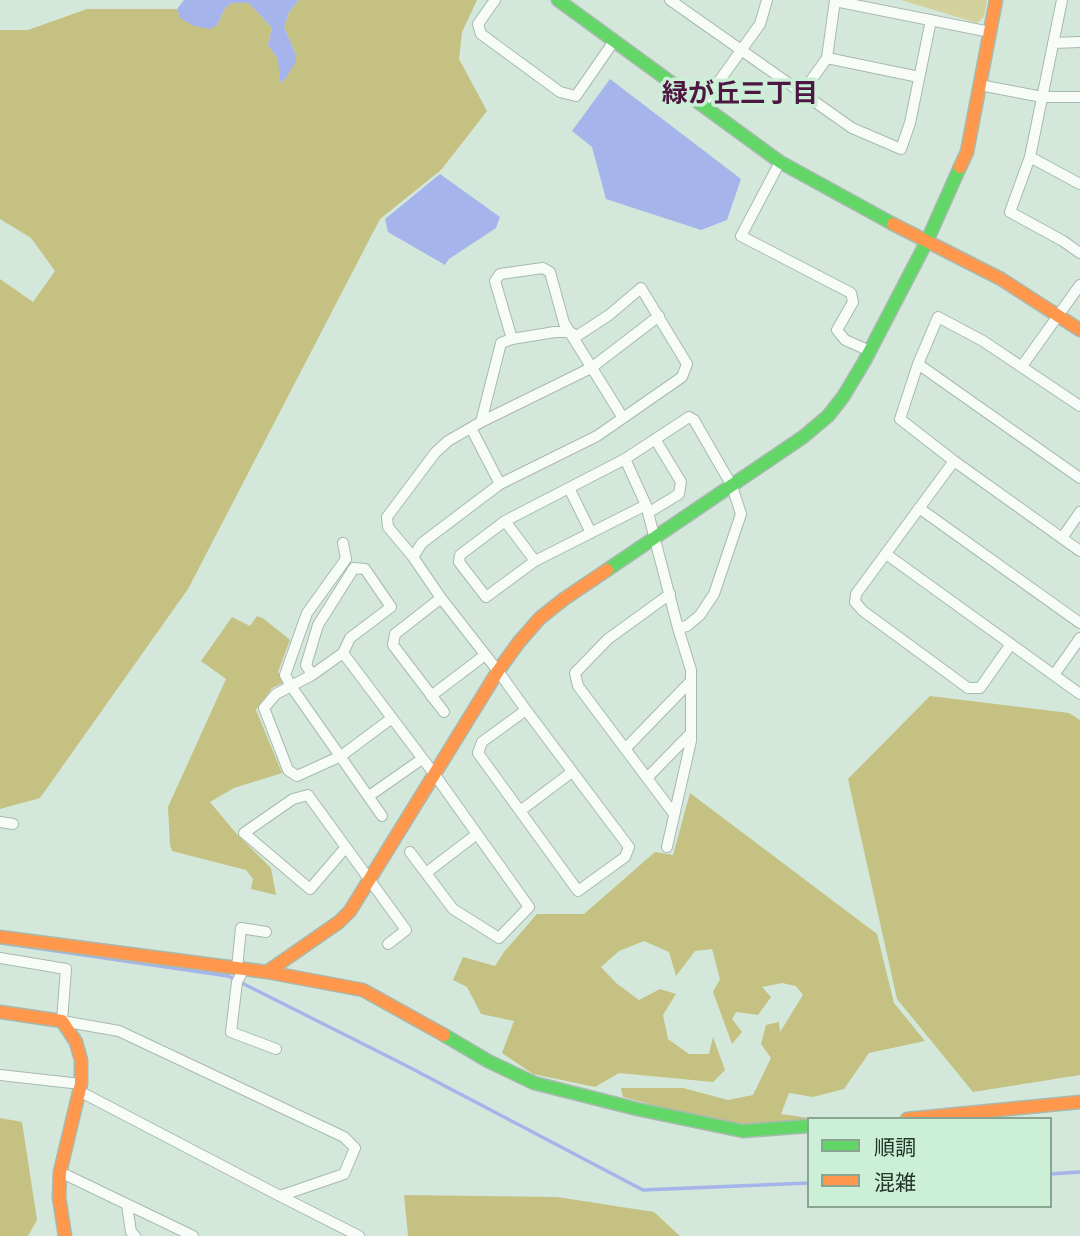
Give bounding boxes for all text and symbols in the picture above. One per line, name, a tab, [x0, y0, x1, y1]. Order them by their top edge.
district label: 緑が丘三丁目	[662, 77, 818, 109]
legend	[807, 1117, 1052, 1208]
text: 順調	[874, 1134, 916, 1159]
text: 混雑	[874, 1169, 916, 1194]

